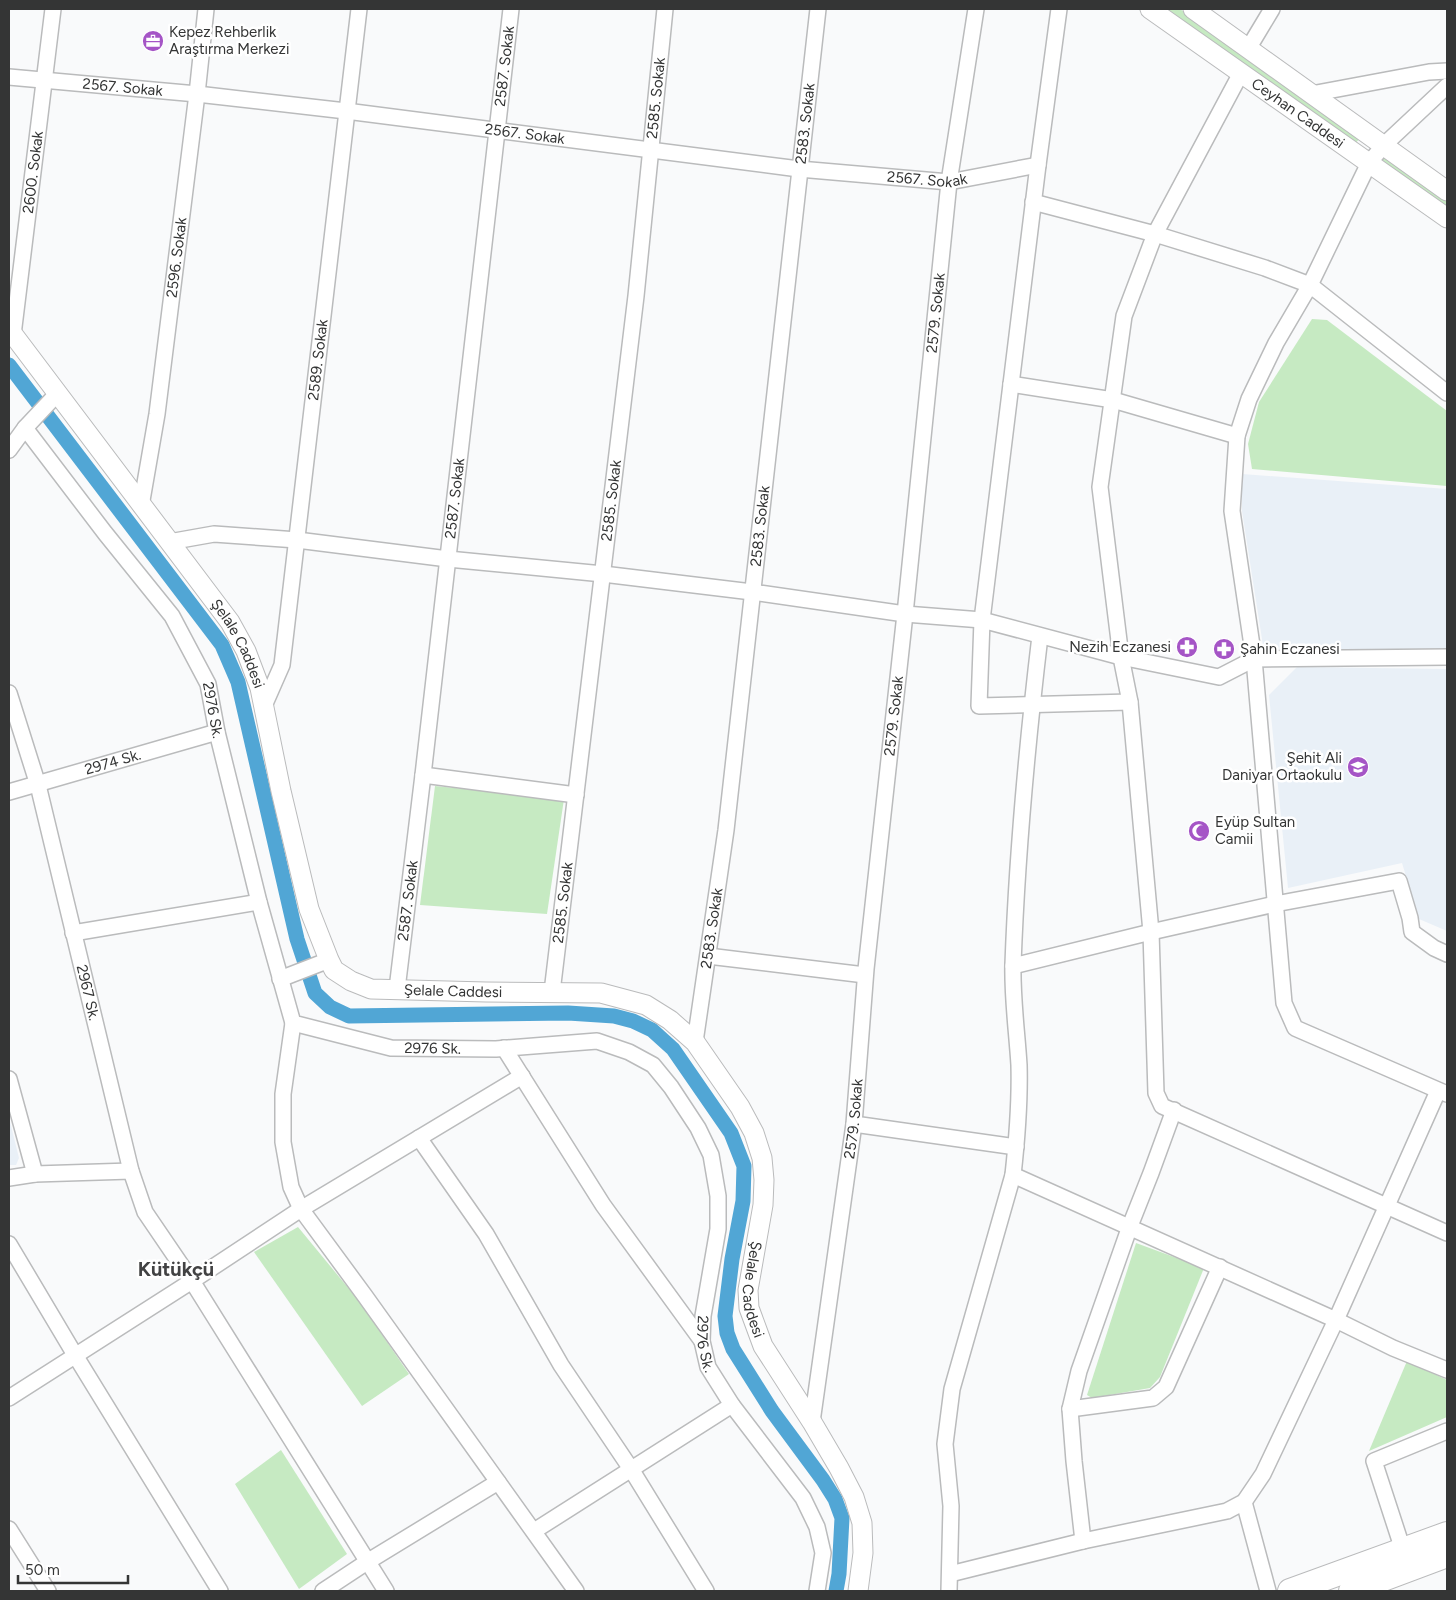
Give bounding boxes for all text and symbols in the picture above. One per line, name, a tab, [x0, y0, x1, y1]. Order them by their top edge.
place label: Kepez Rehberlik Araştırma Merkezi	[169, 23, 289, 58]
street label: 2587. Sokak	[491, 24, 518, 108]
office icon: Kepez Rehberlik Araştırma Merkezi	[141, 29, 165, 53]
street label: 2585. Sokak	[643, 56, 669, 140]
street label: Ceyhan Caddesi	[1248, 74, 1348, 152]
street label: 2567. Sokak	[82, 75, 164, 100]
street label: 2583. Sokak	[792, 82, 819, 165]
street label: 2567. Sokak	[484, 120, 567, 148]
street label: 2600. Sokak	[19, 129, 47, 214]
street label: 2567. Sokak	[886, 168, 969, 191]
street label: 2596. Sokak	[163, 216, 191, 299]
street label: 2579. Sokak	[923, 271, 949, 354]
street label: 2589. Sokak	[304, 318, 332, 401]
street label: 2587. Sokak	[441, 456, 468, 540]
street label: 2585. Sokak	[597, 458, 625, 542]
street label: 2583. Sokak	[747, 484, 774, 568]
street label: Şelale Caddesi	[207, 596, 268, 691]
pharmacy icon: Nezih Eczanesi	[1175, 635, 1199, 659]
pharmacy icon: Şahin Eczanesi	[1212, 637, 1236, 661]
place label: Nezih Eczanesi	[1069, 638, 1171, 656]
place label: Şahin Eczanesi	[1240, 640, 1340, 658]
street label: 2579. Sokak	[880, 674, 907, 757]
street label: 2976 Sk.	[199, 680, 227, 740]
street label: 2974 Sk.	[83, 745, 143, 779]
place label: Şehit Ali Daniyar Ortaokulu	[1222, 749, 1342, 784]
school or university icon: Şehit Ali Daniyar Ortaokulu	[1346, 755, 1370, 779]
place label: Eyüp Sultan Camii	[1215, 813, 1295, 848]
mosque icon: Eyüp Sultan Camii	[1187, 819, 1211, 843]
street label: 2587. Sokak	[394, 859, 422, 942]
street label: 2585. Sokak	[549, 860, 577, 944]
street label: 2583. Sokak	[697, 886, 727, 970]
street label: 2967 Sk.	[73, 963, 103, 1022]
street label: Şelale Caddesi	[404, 981, 502, 1001]
street label: 2976 Sk.	[404, 1039, 461, 1058]
street label: 2579. Sokak	[840, 1077, 867, 1160]
street label: Şelale Caddesi	[738, 1240, 768, 1340]
district label: Kütükçü	[138, 1257, 214, 1281]
street label: 2976 Sk.	[693, 1315, 718, 1376]
scale bar	[18, 1552, 128, 1584]
text: 50 m	[25, 1561, 60, 1579]

